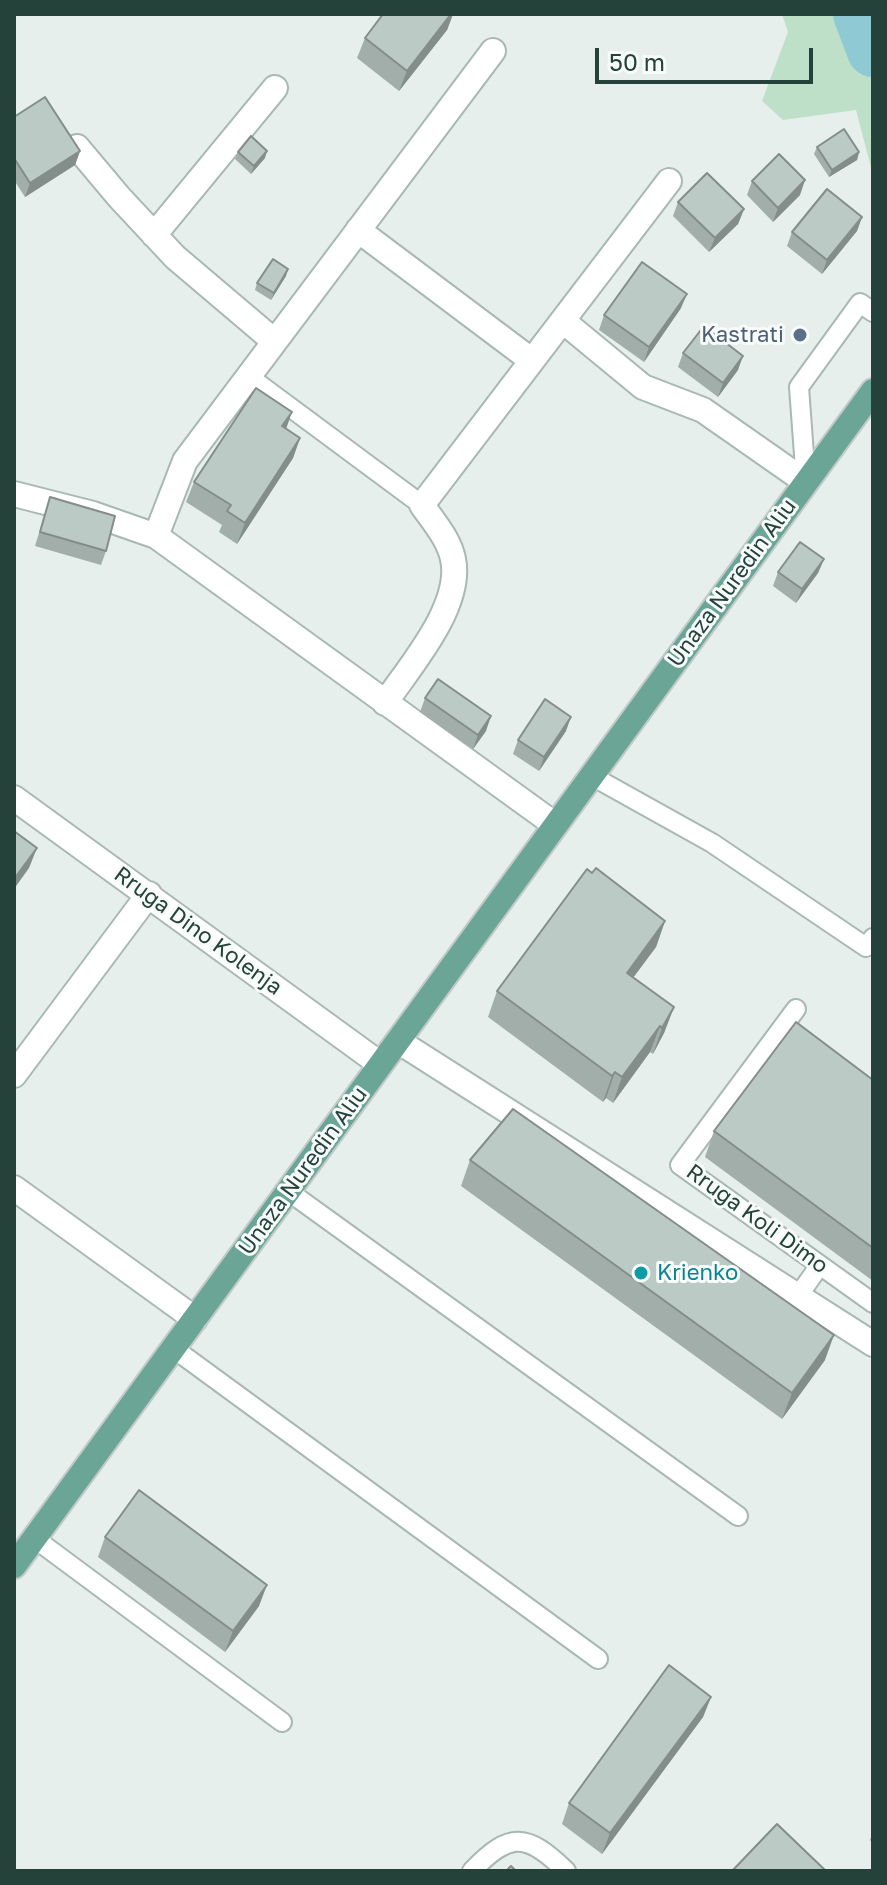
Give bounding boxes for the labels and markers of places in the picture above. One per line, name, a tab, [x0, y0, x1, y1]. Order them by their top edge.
place label: Kastrati	[701, 322, 784, 348]
marker: Kastrati	[791, 326, 809, 344]
place label: Krienko	[657, 1260, 738, 1286]
marker: Krienko	[632, 1264, 650, 1282]

